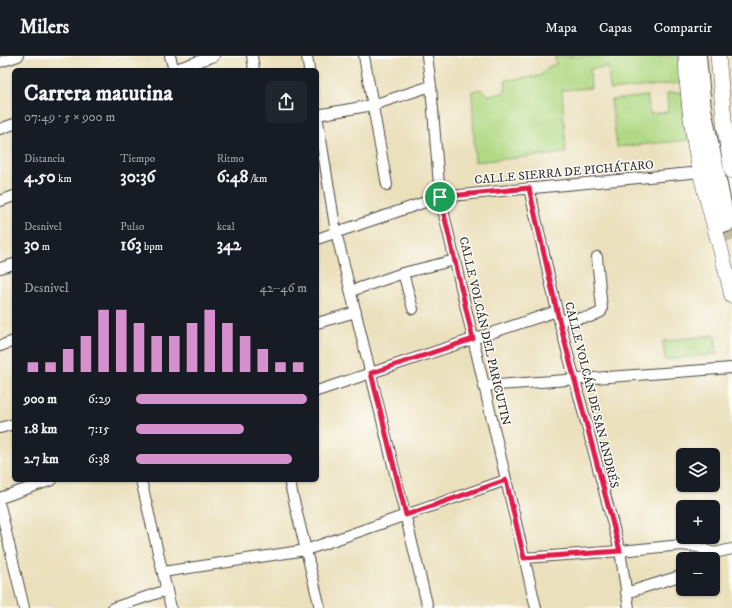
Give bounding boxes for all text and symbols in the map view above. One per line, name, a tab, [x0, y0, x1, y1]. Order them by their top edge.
text: Milers	[20, 16, 69, 39]
text: Mapa	[545, 19, 577, 37]
text: Capas	[599, 19, 632, 37]
text: Compartir	[654, 19, 712, 37]
text: Carrera matutina	[24, 80, 173, 107]
button: share	[265, 81, 307, 123]
text: 07:49 · 5 × 900 m	[24, 109, 115, 125]
text: Distancia	[24, 152, 65, 166]
text: Tiempo	[120, 152, 155, 166]
text: Ritmo	[217, 152, 244, 166]
street label: CALLE SIERRA DE PICHÁTARO	[474, 157, 654, 188]
text: 4.50	[24, 166, 56, 188]
text: 30:36	[120, 166, 155, 188]
text: 6:48	[217, 166, 248, 188]
text: km	[56, 172, 72, 186]
text: /km	[248, 172, 267, 186]
pin	[423, 180, 457, 214]
icon: arrive	[429, 186, 451, 208]
text: Desnivel	[24, 220, 62, 234]
text: Pulso	[120, 220, 144, 234]
text: kcal	[217, 220, 235, 234]
text: 30	[24, 234, 40, 256]
text: 163	[120, 234, 142, 256]
text: 342	[217, 234, 241, 256]
street label: CALLE VOLCÁN DEL PARICUTIN	[455, 235, 514, 427]
text: m	[40, 240, 50, 254]
text: bpm	[142, 240, 163, 254]
text: Desnivel	[24, 280, 69, 296]
text: 42–46 m	[259, 280, 307, 296]
street label: CALLE VOLCÁN DE SAN ANDRÉS	[561, 300, 622, 490]
text: 900 m	[24, 391, 57, 407]
text: 6:29	[88, 391, 111, 407]
text: 1.8 km	[24, 421, 57, 437]
text: 7:15	[88, 421, 109, 437]
map controls	[676, 448, 720, 596]
button: layers	[676, 448, 720, 492]
text: 2.7 km	[24, 451, 59, 467]
text: 6:38	[88, 451, 110, 467]
button: +	[676, 500, 720, 544]
button: −	[676, 552, 720, 596]

